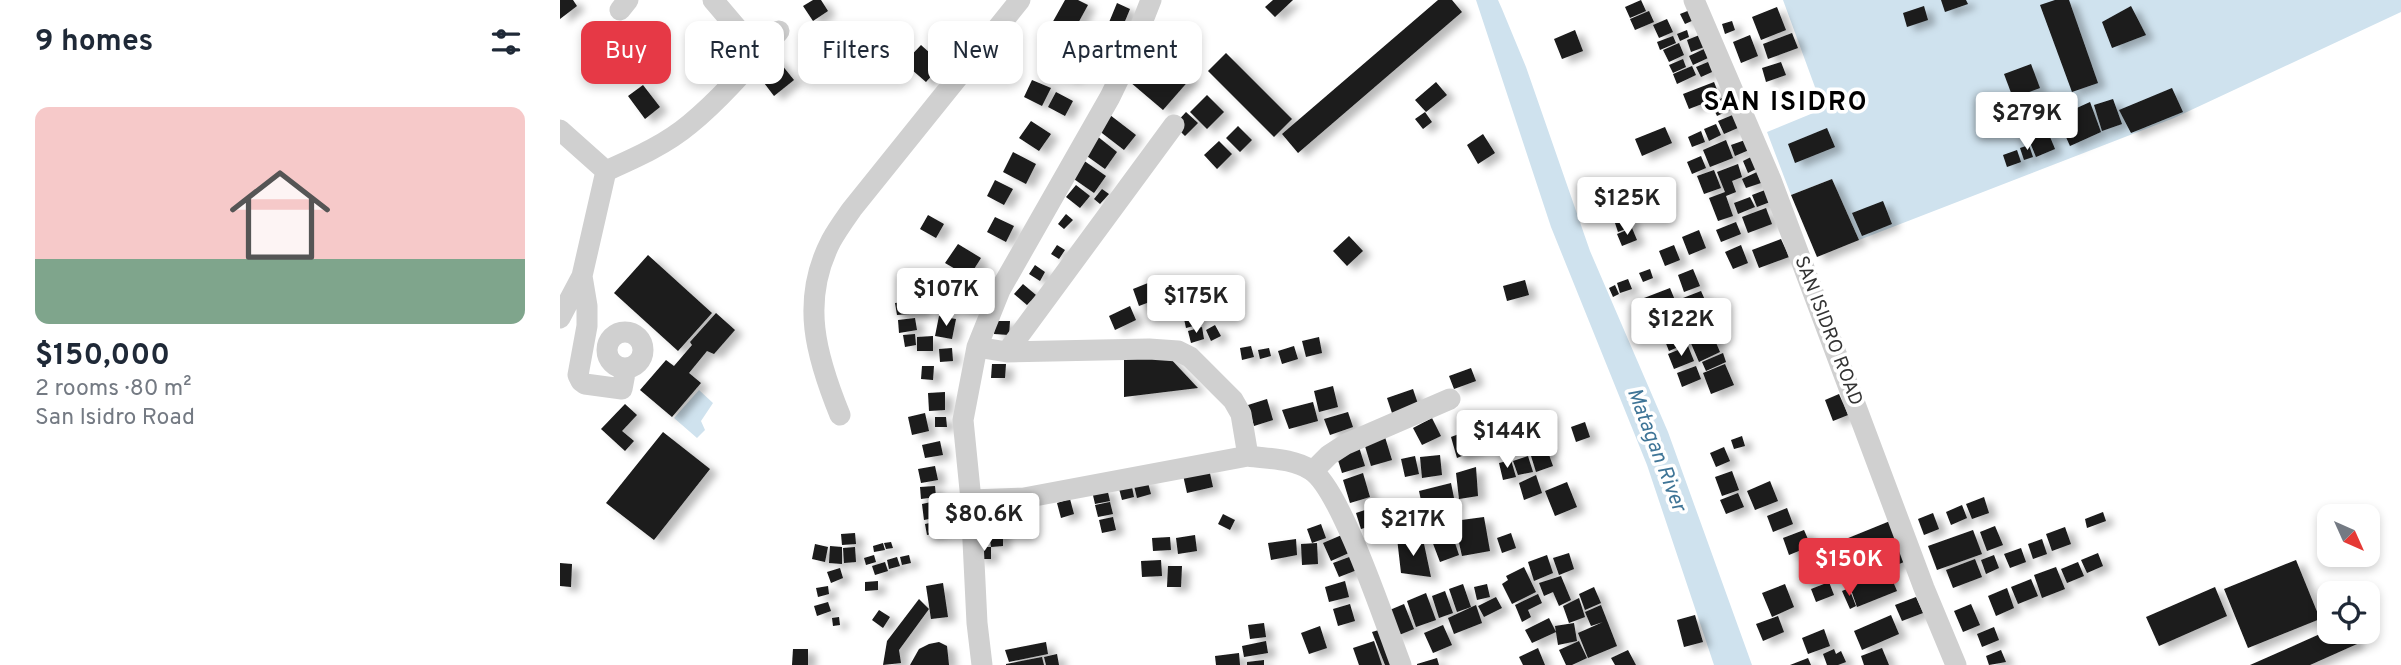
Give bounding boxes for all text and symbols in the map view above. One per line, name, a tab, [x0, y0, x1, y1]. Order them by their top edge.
chip: Buy	[581, 21, 671, 84]
chip: Rent	[685, 21, 784, 84]
chip: Filters	[798, 21, 914, 84]
chip: New	[928, 21, 1023, 84]
chip: Apartment	[1037, 21, 1202, 84]
icon: filters	[487, 23, 525, 61]
text: 9 homes	[35, 24, 153, 61]
district label: SAN ISIDRO	[1703, 87, 1869, 120]
pin: $279K	[1978, 92, 2076, 152]
text: $279K	[1992, 100, 2062, 129]
icon: home	[217, 152, 343, 278]
pin: $125K	[1578, 177, 1676, 237]
text: $125K	[1593, 185, 1661, 214]
street label: SAN ISIDRO ROAD	[1788, 253, 1868, 409]
pin: $107K	[897, 268, 995, 328]
text: $107K	[913, 276, 979, 305]
pin: $175K	[1147, 276, 1245, 335]
text: $175K	[1163, 283, 1229, 312]
pin: $122K	[1632, 298, 1730, 358]
text: $122K	[1647, 306, 1715, 335]
text: $150,000	[35, 338, 170, 375]
text: 2 rooms · 80 m²	[35, 375, 192, 404]
water label: Matagan River	[1620, 384, 1693, 518]
text: San Isidro Road	[35, 404, 195, 433]
pin: $144K	[1458, 410, 1556, 470]
text: $144K	[1473, 418, 1541, 447]
pin: $80.6K	[927, 494, 1041, 553]
pin: $217K	[1364, 498, 1462, 558]
text: $80.6K	[944, 501, 1024, 530]
north arrow	[2317, 504, 2380, 567]
map controls	[2317, 504, 2380, 644]
text: $217K	[1380, 506, 1446, 535]
pin: $150K	[1800, 538, 1898, 598]
text: $150K	[1815, 546, 1883, 575]
button: locate	[2317, 581, 2380, 644]

